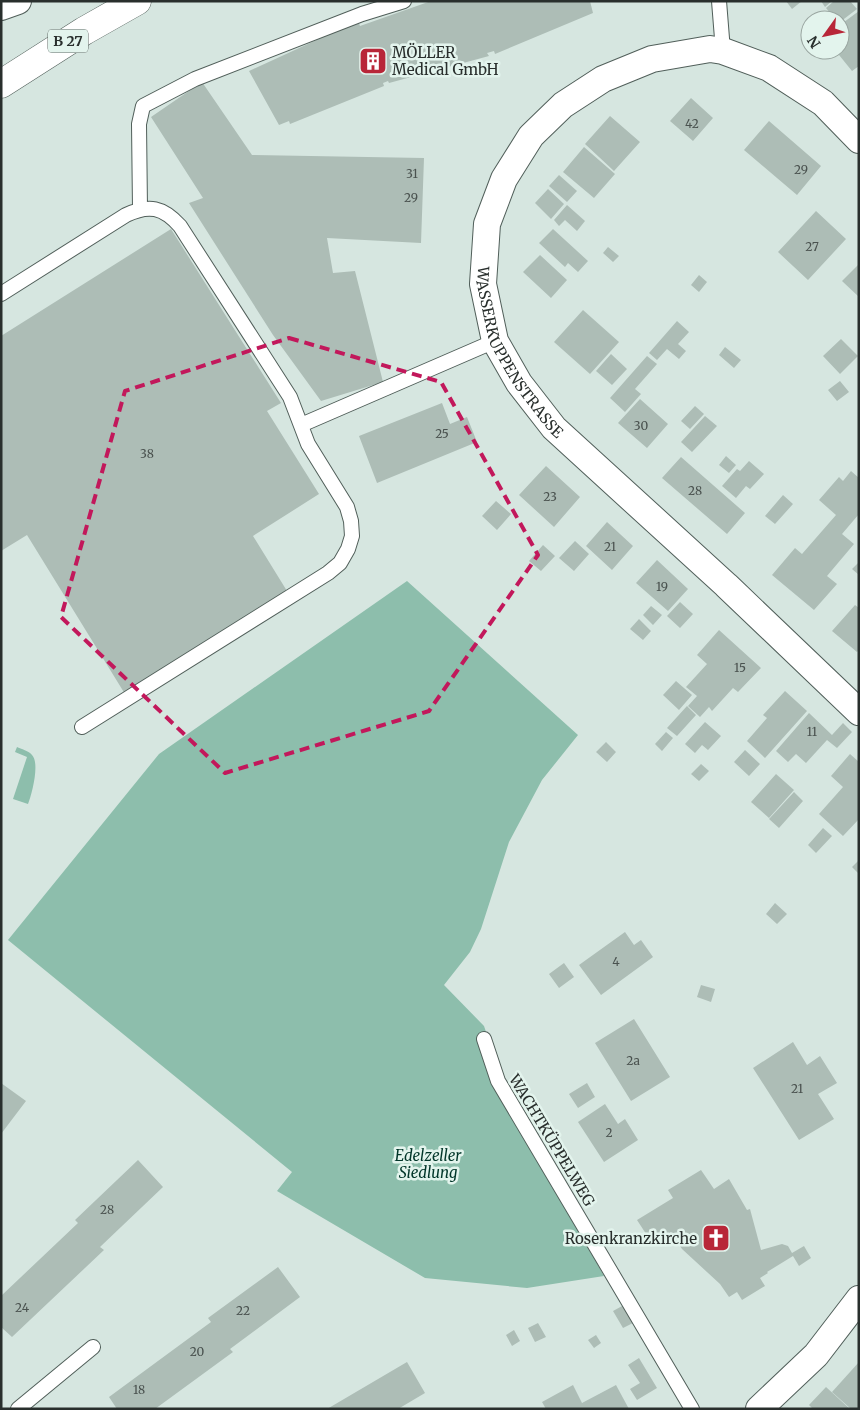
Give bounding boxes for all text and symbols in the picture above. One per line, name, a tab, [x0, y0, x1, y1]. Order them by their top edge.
north arrow	[800, 10, 850, 60]
road number: B 27	[48, 29, 88, 52]
text: N	[804, 33, 825, 52]
place label: MÖLLER Medical GmbH	[392, 42, 499, 79]
building icon: MÖLLER Medical GmbH	[358, 46, 388, 76]
house number: 42	[685, 116, 699, 131]
house number: 29	[794, 162, 808, 177]
house number: 31	[406, 166, 418, 181]
house number: 29	[404, 190, 418, 205]
house number: 27	[805, 239, 819, 254]
street label: WASSERKUPPENSTRASSE	[473, 265, 568, 442]
house number: 30	[634, 418, 648, 433]
house number: 25	[435, 426, 449, 441]
house number: 38	[140, 446, 154, 461]
house number: 28	[688, 483, 702, 498]
house number: 23	[543, 489, 557, 504]
house number: 21	[604, 539, 617, 554]
house number: 19	[656, 579, 668, 594]
house number: 15	[734, 660, 746, 675]
house number: 11	[807, 724, 818, 739]
house number: 4	[612, 954, 620, 969]
house number: 2a	[626, 1053, 640, 1068]
street label: WACHTKÜPPELWEG	[505, 1069, 600, 1209]
house number: 21	[791, 1081, 804, 1096]
house number: 2	[605, 1125, 613, 1140]
park label: Edelzeller Siedlung	[395, 1146, 462, 1182]
house number: 28	[100, 1202, 114, 1217]
church icon: Rosenkranzkirche	[701, 1223, 731, 1253]
place label: Rosenkranzkirche	[565, 1229, 697, 1248]
house number: 24	[15, 1300, 30, 1315]
house number: 22	[236, 1303, 250, 1318]
house number: 20	[190, 1344, 205, 1359]
house number: 18	[133, 1382, 145, 1397]

